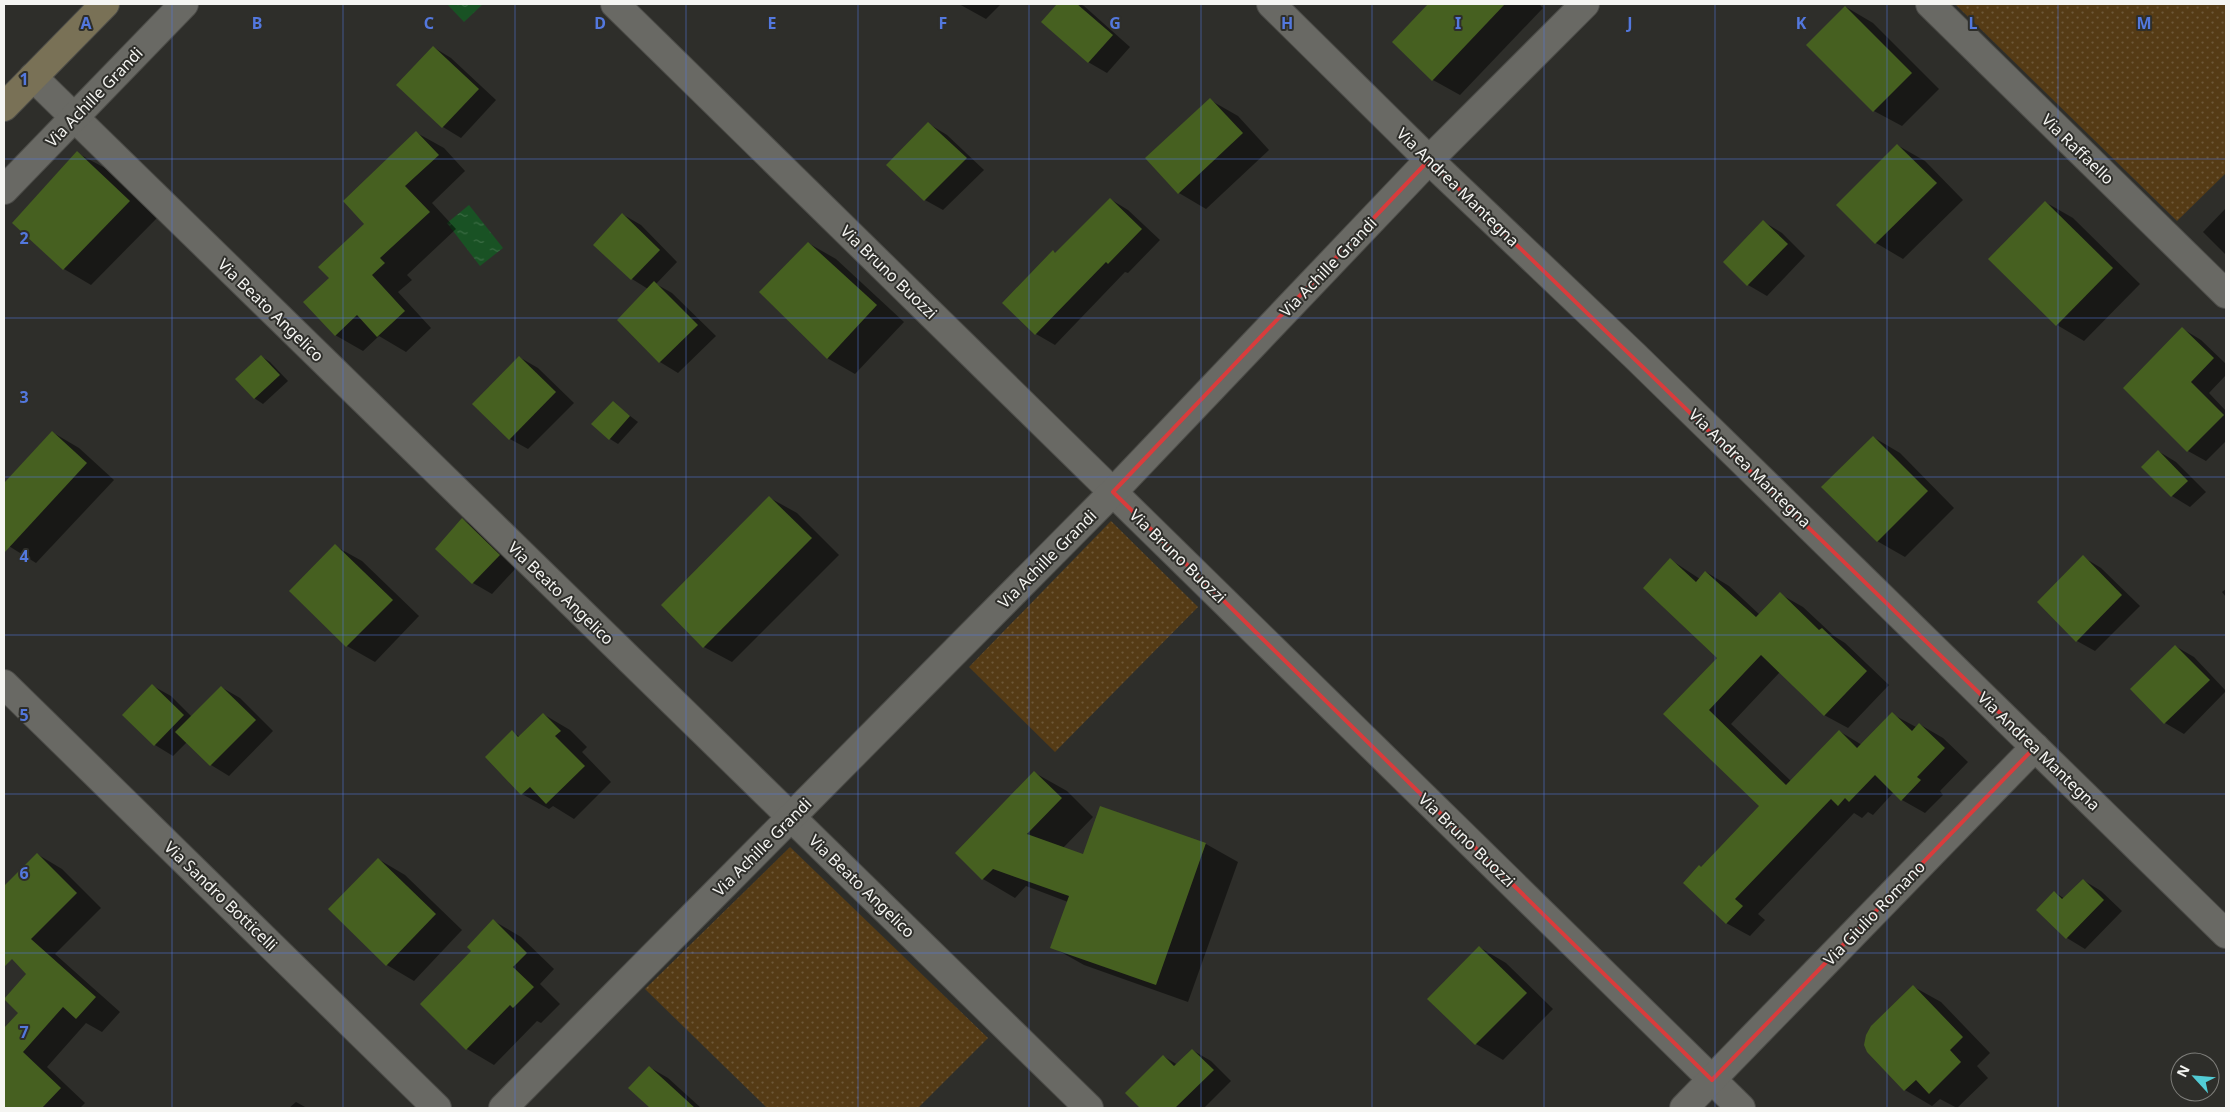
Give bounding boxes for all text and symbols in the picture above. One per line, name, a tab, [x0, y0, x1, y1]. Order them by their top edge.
text: A	[80, 12, 92, 34]
text: B	[252, 12, 262, 34]
text: C	[424, 12, 434, 34]
text: D	[594, 12, 606, 34]
text: E	[768, 12, 777, 34]
text: F	[939, 12, 947, 34]
text: G	[1109, 12, 1121, 34]
text: H	[1281, 12, 1293, 34]
text: I	[1455, 12, 1461, 34]
text: J	[1625, 12, 1633, 34]
text: K	[1796, 12, 1807, 34]
text: L	[1969, 12, 1978, 34]
text: M	[2136, 12, 2152, 34]
street label: Via Achille Grandi	[41, 42, 147, 152]
text: 1	[19, 68, 29, 90]
street label: Via Raffaello	[2037, 109, 2119, 189]
street label: Via Andrea Mantegna	[1392, 123, 1524, 251]
street label: Via Achille Grandi	[1275, 212, 1381, 322]
street label: Via Bruno Buozzi	[836, 220, 942, 324]
text: 2	[19, 227, 29, 249]
street label: Via Beato Angelico	[213, 254, 329, 366]
text: 3	[19, 386, 29, 408]
street label: Via Andrea Mantegna	[1684, 404, 1816, 532]
street label: Via Bruno Buozzi	[1125, 504, 1231, 608]
street label: Via Achille Grandi	[993, 505, 1101, 613]
street label: Via Beato Angelico	[503, 537, 619, 649]
text: 4	[19, 545, 29, 567]
street label: Via Andrea Mantegna	[1973, 687, 2105, 815]
text: 5	[19, 704, 29, 726]
street label: Via Bruno Buozzi	[1414, 788, 1520, 892]
street label: Via Achille Grandi	[708, 793, 816, 901]
street label: Via Beato Angelico	[804, 830, 920, 942]
street label: Via Sandro Botticelli	[160, 836, 282, 956]
street label: Via Giulio Romano	[1818, 856, 1930, 970]
text: 6	[19, 862, 29, 884]
text: 7	[19, 1021, 29, 1043]
north arrow	[2170, 1052, 2220, 1102]
text: N	[2172, 1062, 2194, 1080]

